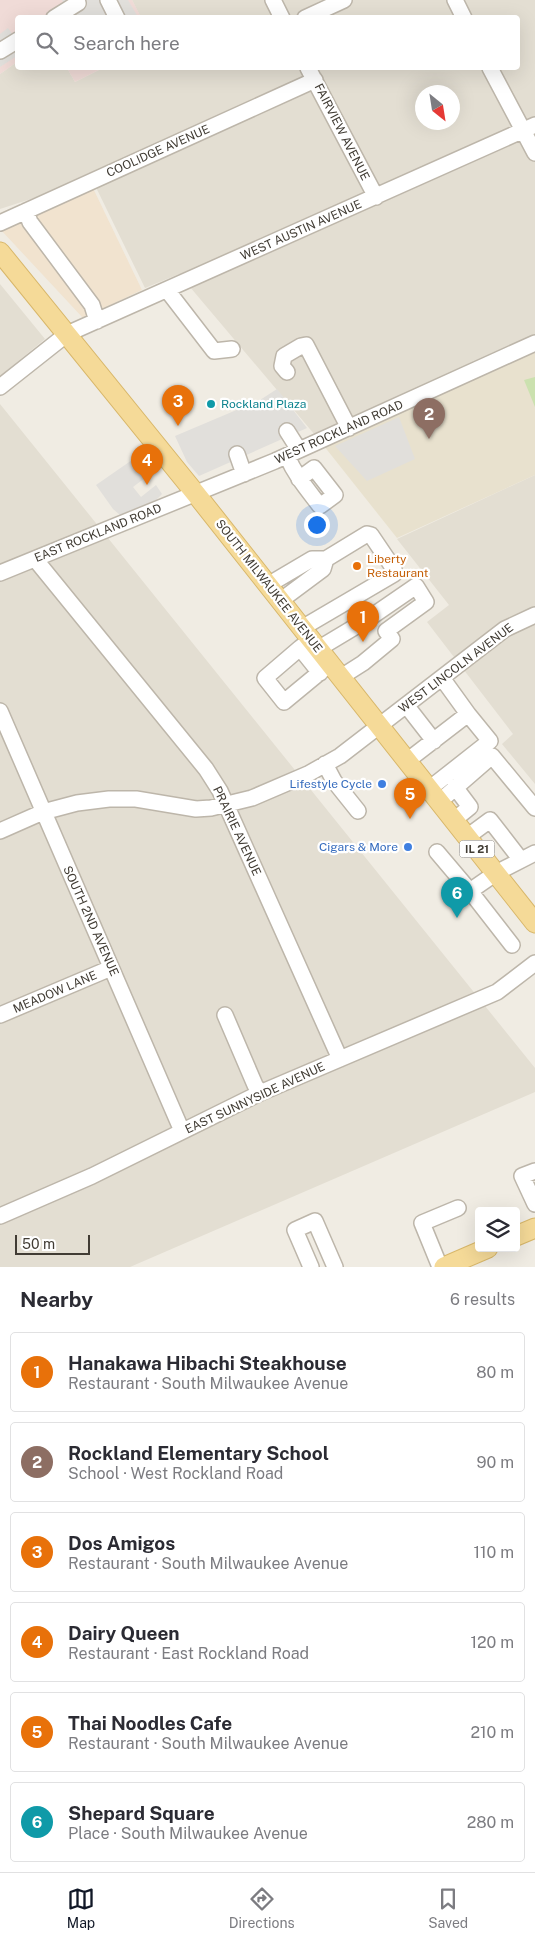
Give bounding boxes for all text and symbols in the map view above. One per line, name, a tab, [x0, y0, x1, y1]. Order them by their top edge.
search box	[15, 15, 520, 70]
icon: search	[33, 29, 61, 57]
text: Search here	[73, 32, 180, 54]
street label: FAIRVIEW AVENUE	[311, 81, 373, 183]
north arrow	[415, 85, 460, 130]
street label: COOLIDGE AVENUE	[104, 122, 212, 180]
street label: WEST AUSTIN AVENUE	[238, 197, 364, 263]
pin: 3	[162, 385, 194, 426]
place label: Rockland Plaza	[221, 397, 306, 411]
street label: WEST ROCKLAND ROAD	[273, 397, 405, 467]
marker: Rockland Plaza	[205, 398, 217, 410]
pin: 2	[413, 398, 445, 439]
pin: 4	[131, 444, 163, 485]
street label: EAST ROCKLAND ROAD	[32, 501, 164, 565]
your location	[304, 512, 330, 538]
street label: SOUTH MILWAUKEE AVENUE	[213, 517, 325, 655]
place label: Liberty Restaurant	[367, 552, 429, 580]
marker: Liberty Restaurant	[351, 560, 363, 572]
pin: 1	[347, 601, 379, 642]
street label: WEST LINCOLN AVENUE	[396, 620, 516, 716]
place label: Lifestyle Cycle	[290, 777, 372, 791]
marker: Lifestyle Cycle	[376, 778, 388, 790]
pin: 5	[394, 778, 426, 819]
street label: PRAIRIE AVENUE	[210, 784, 264, 878]
place label: Cigars & More	[319, 840, 398, 854]
marker: Cigars & More	[402, 841, 414, 853]
road number: IL 21	[460, 841, 494, 858]
street label: SOUTH 2ND AVENUE	[60, 864, 122, 978]
pin: 6	[441, 877, 473, 918]
street label: MEADOW LANE	[11, 968, 99, 1016]
street label: EAST SUNNYSIDE AVENUE	[183, 1059, 327, 1137]
map controls	[475, 1207, 520, 1252]
button: layers	[475, 1207, 520, 1252]
scale bar	[15, 1232, 90, 1255]
text: 50 m	[22, 1236, 55, 1252]
text: Nearby	[20, 1287, 93, 1312]
text: 6 results	[450, 1290, 515, 1309]
text: Hanakawa Hibachi Steakhouse	[68, 1352, 347, 1374]
text: 1	[34, 1363, 40, 1382]
text: 80 m	[476, 1363, 514, 1382]
text: Restaurant · South Milwaukee Avenue	[68, 1374, 348, 1393]
text: Rockland Elementary School	[68, 1442, 329, 1464]
text: 2	[32, 1453, 42, 1472]
text: 90 m	[477, 1453, 514, 1472]
text: School · West Rockland Road	[68, 1464, 283, 1483]
text: Dos Amigos	[68, 1532, 175, 1554]
text: 3	[32, 1543, 42, 1562]
text: 110 m	[473, 1543, 514, 1562]
text: Restaurant · South Milwaukee Avenue	[68, 1554, 348, 1573]
text: Dairy Queen	[68, 1622, 180, 1644]
text: 4	[32, 1633, 42, 1652]
text: 120 m	[470, 1633, 514, 1652]
text: Restaurant · East Rockland Road	[68, 1644, 309, 1663]
text: Thai Noodles Cafe	[68, 1712, 232, 1734]
text: 5	[32, 1723, 42, 1742]
text: 210 m	[470, 1723, 514, 1742]
text: Restaurant · South Milwaukee Avenue	[68, 1734, 348, 1753]
text: Shepard Square	[68, 1802, 215, 1824]
text: 6	[32, 1813, 42, 1832]
text: 280 m	[467, 1813, 514, 1832]
text: Place · South Milwaukee Avenue	[68, 1824, 308, 1843]
tab: Map	[67, 1885, 95, 1931]
tab: Directions	[229, 1885, 295, 1931]
tab: Saved	[428, 1885, 468, 1931]

